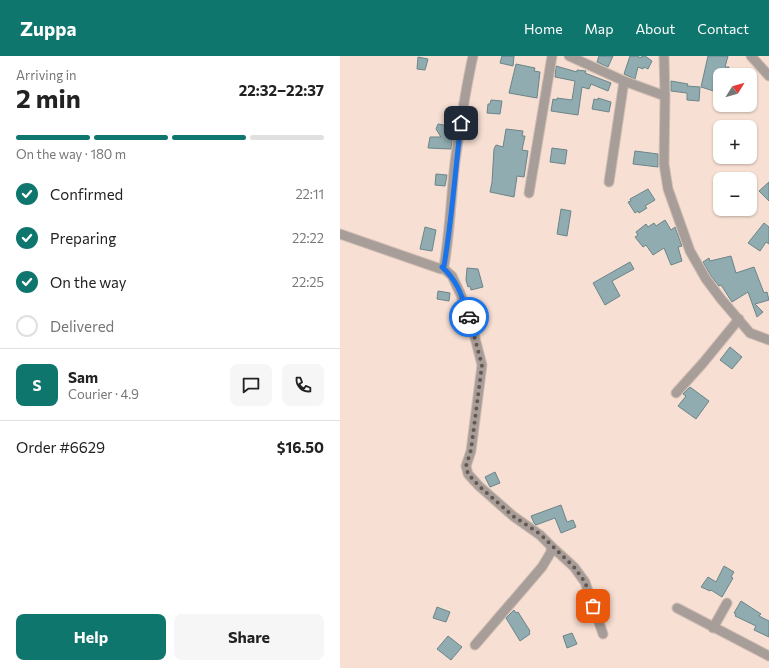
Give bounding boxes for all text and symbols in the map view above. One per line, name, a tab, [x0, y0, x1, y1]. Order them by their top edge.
text: Zuppa	[20, 17, 76, 40]
text: Home	[524, 20, 563, 37]
text: Map	[585, 20, 613, 37]
text: About	[635, 20, 675, 37]
text: Contact	[697, 20, 749, 37]
text: Arriving in	[16, 67, 76, 83]
north arrow	[713, 68, 757, 112]
map controls	[713, 68, 757, 216]
text: 22:32–22:37	[239, 81, 324, 99]
text: 2 min	[16, 82, 81, 113]
pin	[444, 106, 478, 140]
icon: home	[450, 112, 472, 134]
button: +	[713, 120, 757, 164]
text: On the way · 180 m	[16, 146, 126, 162]
button: −	[713, 172, 757, 216]
icon: check	[16, 183, 38, 205]
text: Confirmed	[50, 185, 123, 203]
text: 22:11	[295, 186, 324, 202]
icon: check	[16, 227, 38, 249]
text: Preparing	[50, 229, 116, 247]
text: 22:22	[292, 230, 324, 246]
icon: check	[16, 271, 38, 293]
text: On the way	[50, 273, 127, 291]
text: 22:25	[292, 274, 324, 290]
courier	[449, 297, 489, 337]
icon: car	[458, 306, 480, 328]
text: Delivered	[50, 317, 114, 335]
button: chat	[230, 364, 272, 406]
button: phone	[282, 364, 324, 406]
text: Sam	[68, 368, 98, 386]
text: S	[32, 376, 42, 394]
text: Courier · 4.9	[68, 386, 139, 402]
text: Order #6629	[16, 438, 105, 456]
text: $16.50	[277, 438, 324, 456]
pin	[576, 589, 610, 623]
icon: bag	[582, 595, 604, 617]
button: Help	[16, 614, 166, 660]
button: Share	[174, 614, 324, 660]

